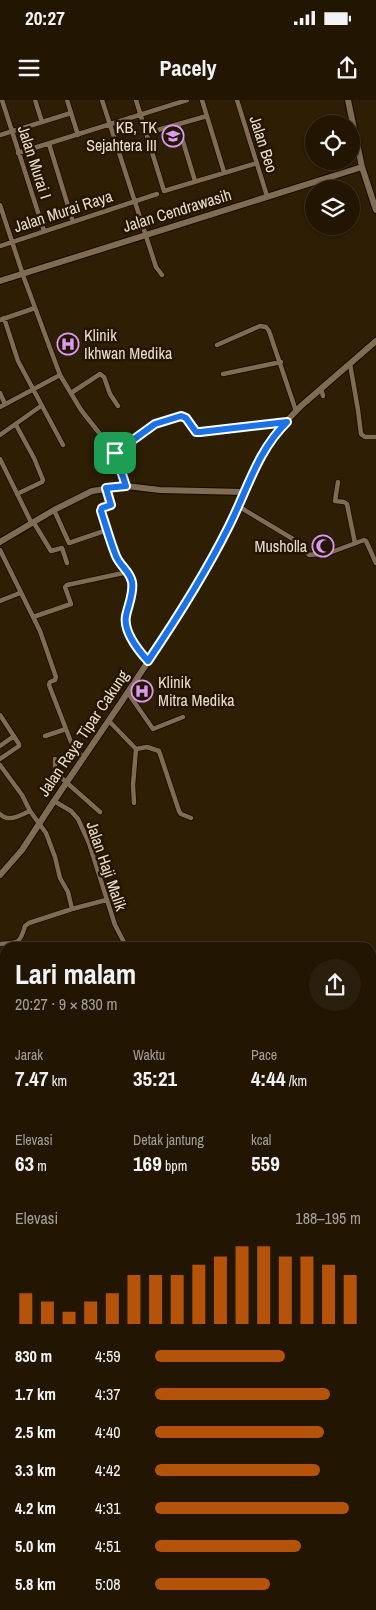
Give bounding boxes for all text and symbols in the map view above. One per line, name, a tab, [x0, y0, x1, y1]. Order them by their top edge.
text: 20:27	[25, 5, 65, 31]
text: Pacely	[159, 53, 217, 83]
icon: menu	[15, 54, 43, 82]
icon: share	[333, 54, 361, 82]
street label: Jalan Beo	[245, 113, 283, 175]
map controls	[305, 115, 360, 235]
button: locate	[305, 115, 360, 170]
place label: KB, TK Sejahtera III	[86, 116, 157, 156]
street label: Jalan Murai I	[13, 123, 57, 201]
school or university icon: KB, TK Sejahtera III	[161, 124, 185, 148]
button: layers	[305, 180, 360, 235]
street label: Jalan Cendrawasih	[120, 183, 234, 237]
street label: Jalan Murai Raya	[11, 184, 116, 237]
place label: Klinik Ikhwan Medika	[84, 324, 173, 364]
hospital icon: Klinik Ikhwan Medika	[56, 332, 80, 356]
pin	[94, 432, 136, 474]
icon: arrive	[101, 439, 129, 467]
mosque icon: Musholla	[311, 534, 335, 558]
place label: Musholla	[255, 535, 308, 557]
street label: Jalan Raya Tipar Cakung	[32, 665, 134, 801]
place label: Klinik Mitra Medika	[158, 671, 235, 711]
hospital icon: Klinik Mitra Medika	[130, 679, 154, 703]
street label: Jalan Haji Malik	[81, 818, 133, 914]
text: Lari malam	[15, 955, 136, 993]
button: share	[309, 959, 361, 1011]
text: 20:27 · 9 × 830 m	[15, 993, 118, 1015]
text: Jarak	[15, 1046, 43, 1064]
text: Waktu	[133, 1046, 165, 1064]
text: Pace	[251, 1046, 277, 1064]
text: 7.47	[15, 1064, 49, 1093]
text: 35:21	[133, 1064, 177, 1093]
text: 4:44	[251, 1064, 285, 1093]
text: km	[49, 1072, 67, 1090]
text: /km	[285, 1072, 307, 1090]
text: Elevasi	[15, 1131, 53, 1149]
text: Detak jantung	[133, 1131, 204, 1149]
text: kcal	[251, 1131, 271, 1149]
text: 63	[15, 1149, 34, 1178]
text: 169	[133, 1149, 162, 1178]
text: 559	[251, 1149, 280, 1178]
text: m	[34, 1157, 47, 1175]
text: bpm	[162, 1157, 187, 1175]
text: Elevasi	[15, 1207, 58, 1229]
text: 188–195 m	[295, 1207, 361, 1229]
text: 830 m	[15, 1345, 52, 1367]
text: 4:59	[95, 1345, 121, 1367]
text: 1.7 km	[15, 1383, 56, 1405]
text: 4:37	[95, 1383, 121, 1405]
text: 2.5 km	[15, 1421, 56, 1443]
text: 4:40	[95, 1421, 121, 1443]
text: 3.3 km	[15, 1459, 56, 1481]
text: 4:42	[95, 1459, 121, 1481]
text: 4.2 km	[15, 1497, 56, 1519]
text: 4:31	[95, 1497, 121, 1519]
text: 5.0 km	[15, 1535, 56, 1557]
text: 4:51	[95, 1535, 121, 1557]
text: 5.8 km	[15, 1573, 56, 1595]
text: 5:08	[95, 1573, 121, 1595]

